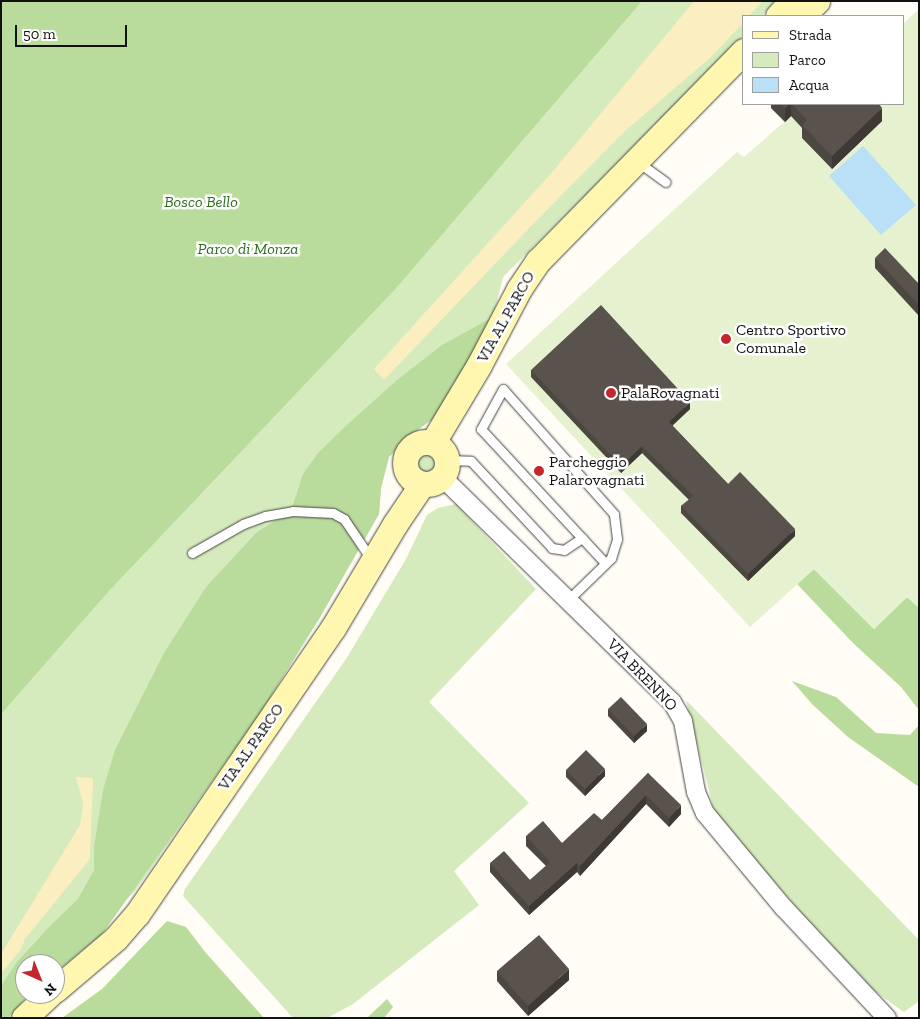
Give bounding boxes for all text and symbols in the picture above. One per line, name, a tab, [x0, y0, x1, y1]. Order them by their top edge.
scale bar	[18, 15, 130, 47]
legend	[742, 15, 905, 105]
text: 50 m	[23, 25, 56, 43]
text: Strada	[789, 26, 832, 44]
text: Parco	[789, 51, 826, 69]
text: Acqua	[789, 76, 829, 94]
park label: Bosco Bello	[164, 192, 238, 212]
park label: Parco di Monza	[198, 239, 298, 259]
street label: VIA AL PARCO	[473, 267, 539, 367]
place label: Centro Sportivo Comunale	[736, 320, 846, 358]
marker: Centro Sportivo Comunale	[720, 333, 732, 345]
place label: PalaRovagnati	[621, 383, 719, 403]
marker: PalaRovagnati	[605, 387, 617, 399]
place label: Parcheggio Palarovagnati	[549, 452, 644, 490]
marker: Parcheggio Palarovagnati	[533, 465, 545, 477]
street label: VIA BRENNO	[603, 635, 681, 715]
street label: VIA AL PARCO	[214, 699, 288, 795]
north arrow	[15, 954, 65, 1004]
text: N	[40, 980, 60, 999]

